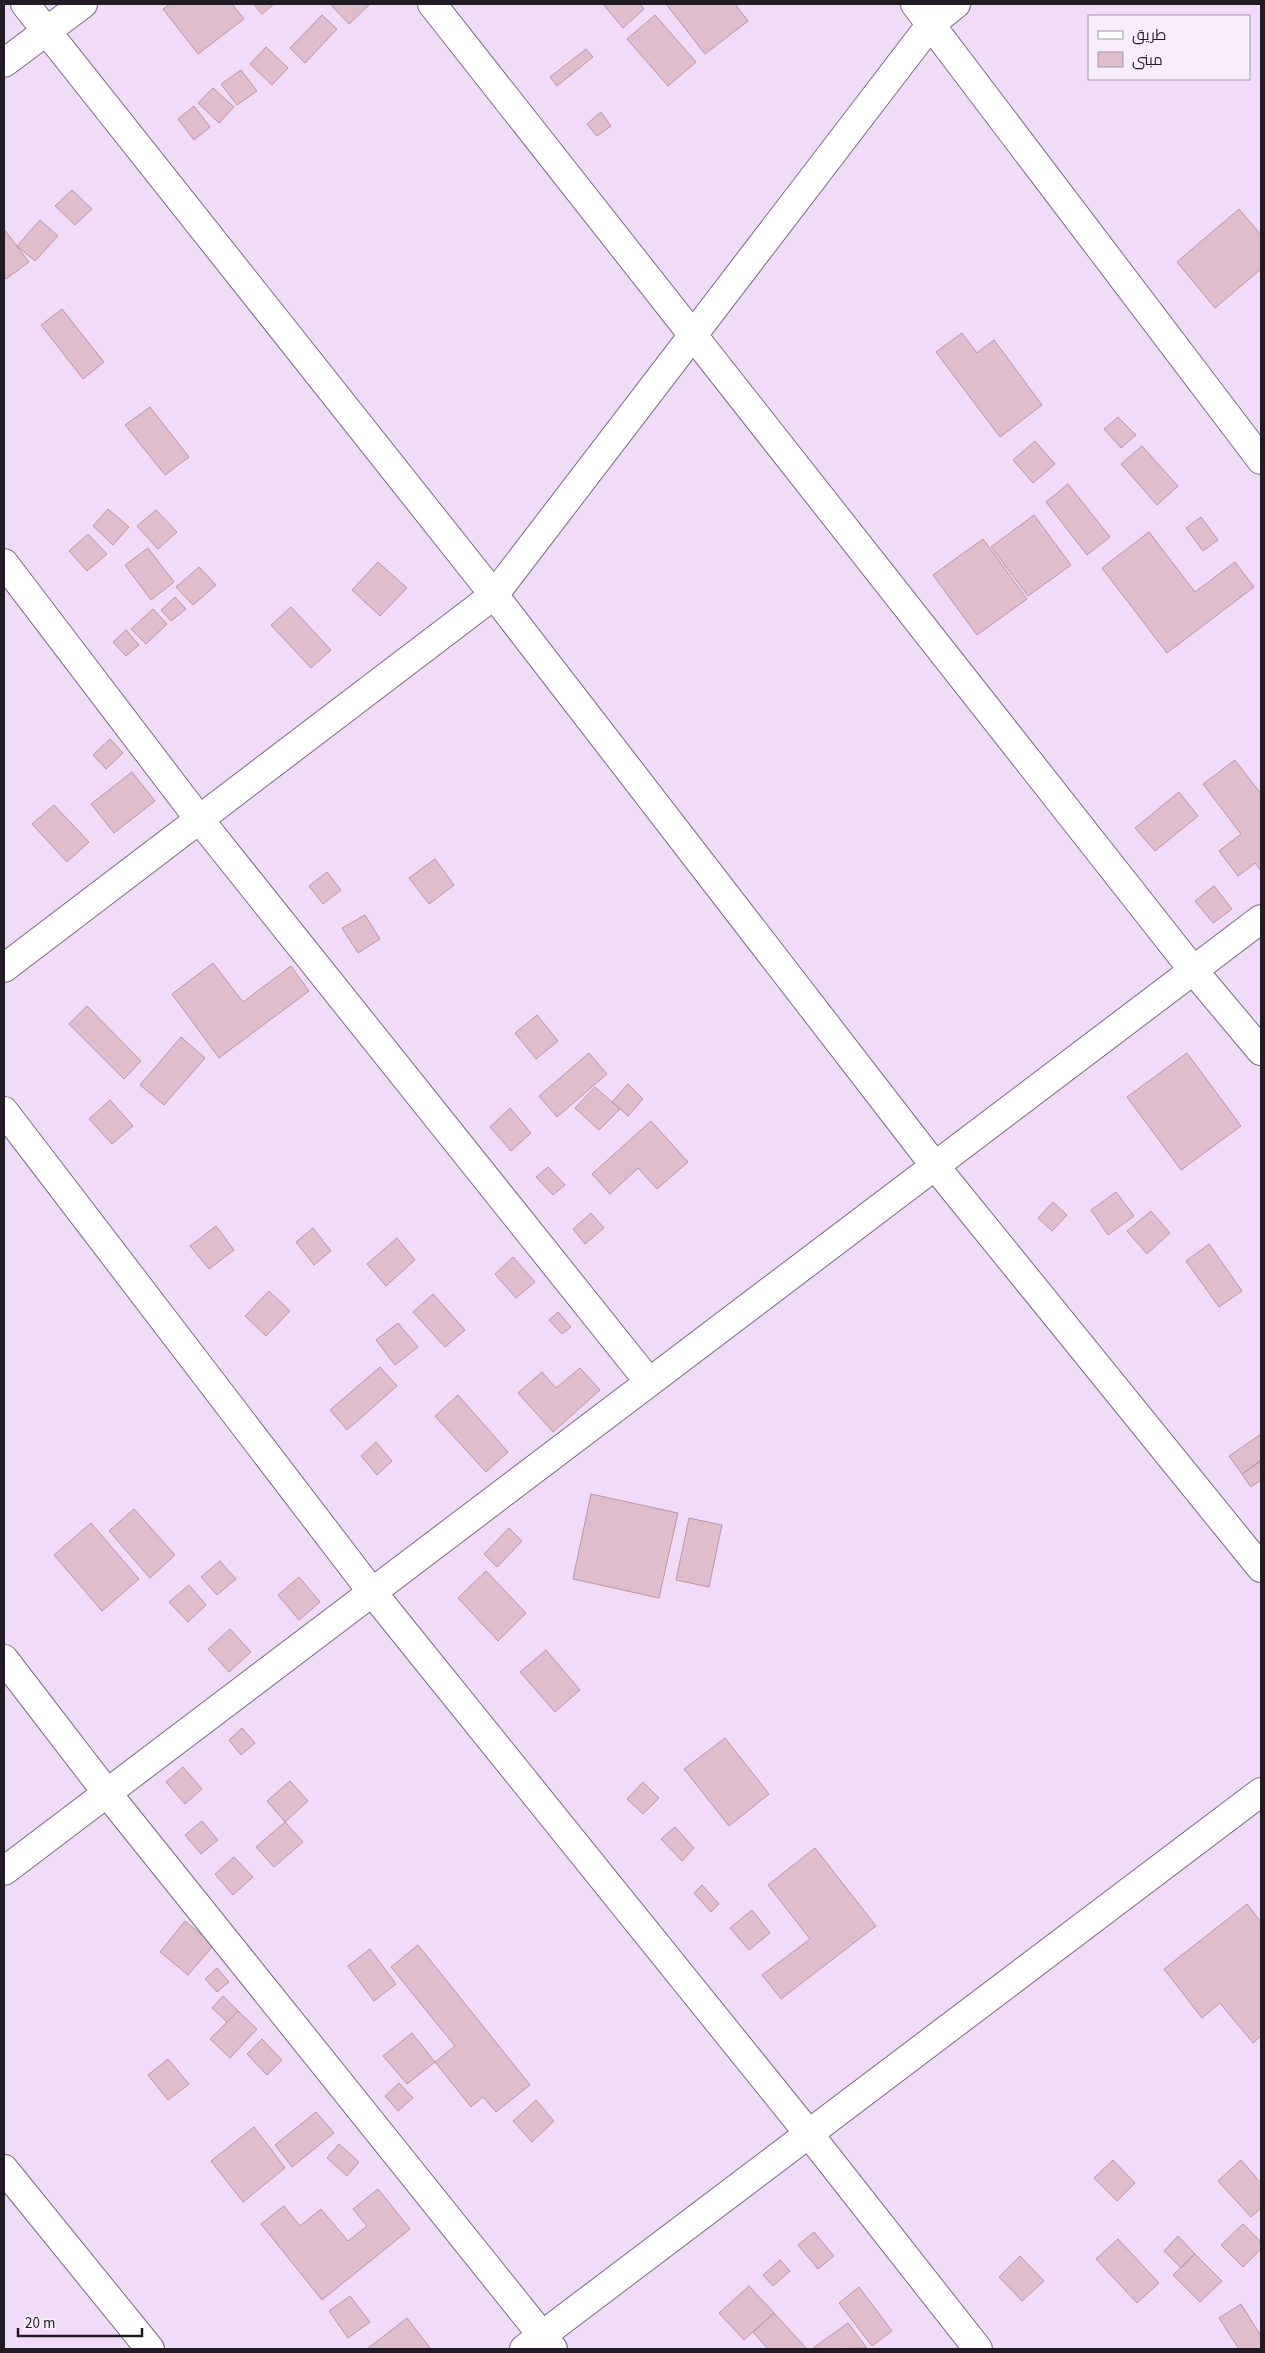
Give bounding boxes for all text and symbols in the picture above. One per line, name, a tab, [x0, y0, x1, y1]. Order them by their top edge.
legend	[1088, 15, 1250, 80]
text: طريق	[1132, 25, 1166, 46]
text: مبنى	[1132, 50, 1163, 71]
scale bar	[18, 2306, 141, 2338]
text: 20 m	[25, 2313, 55, 2334]

